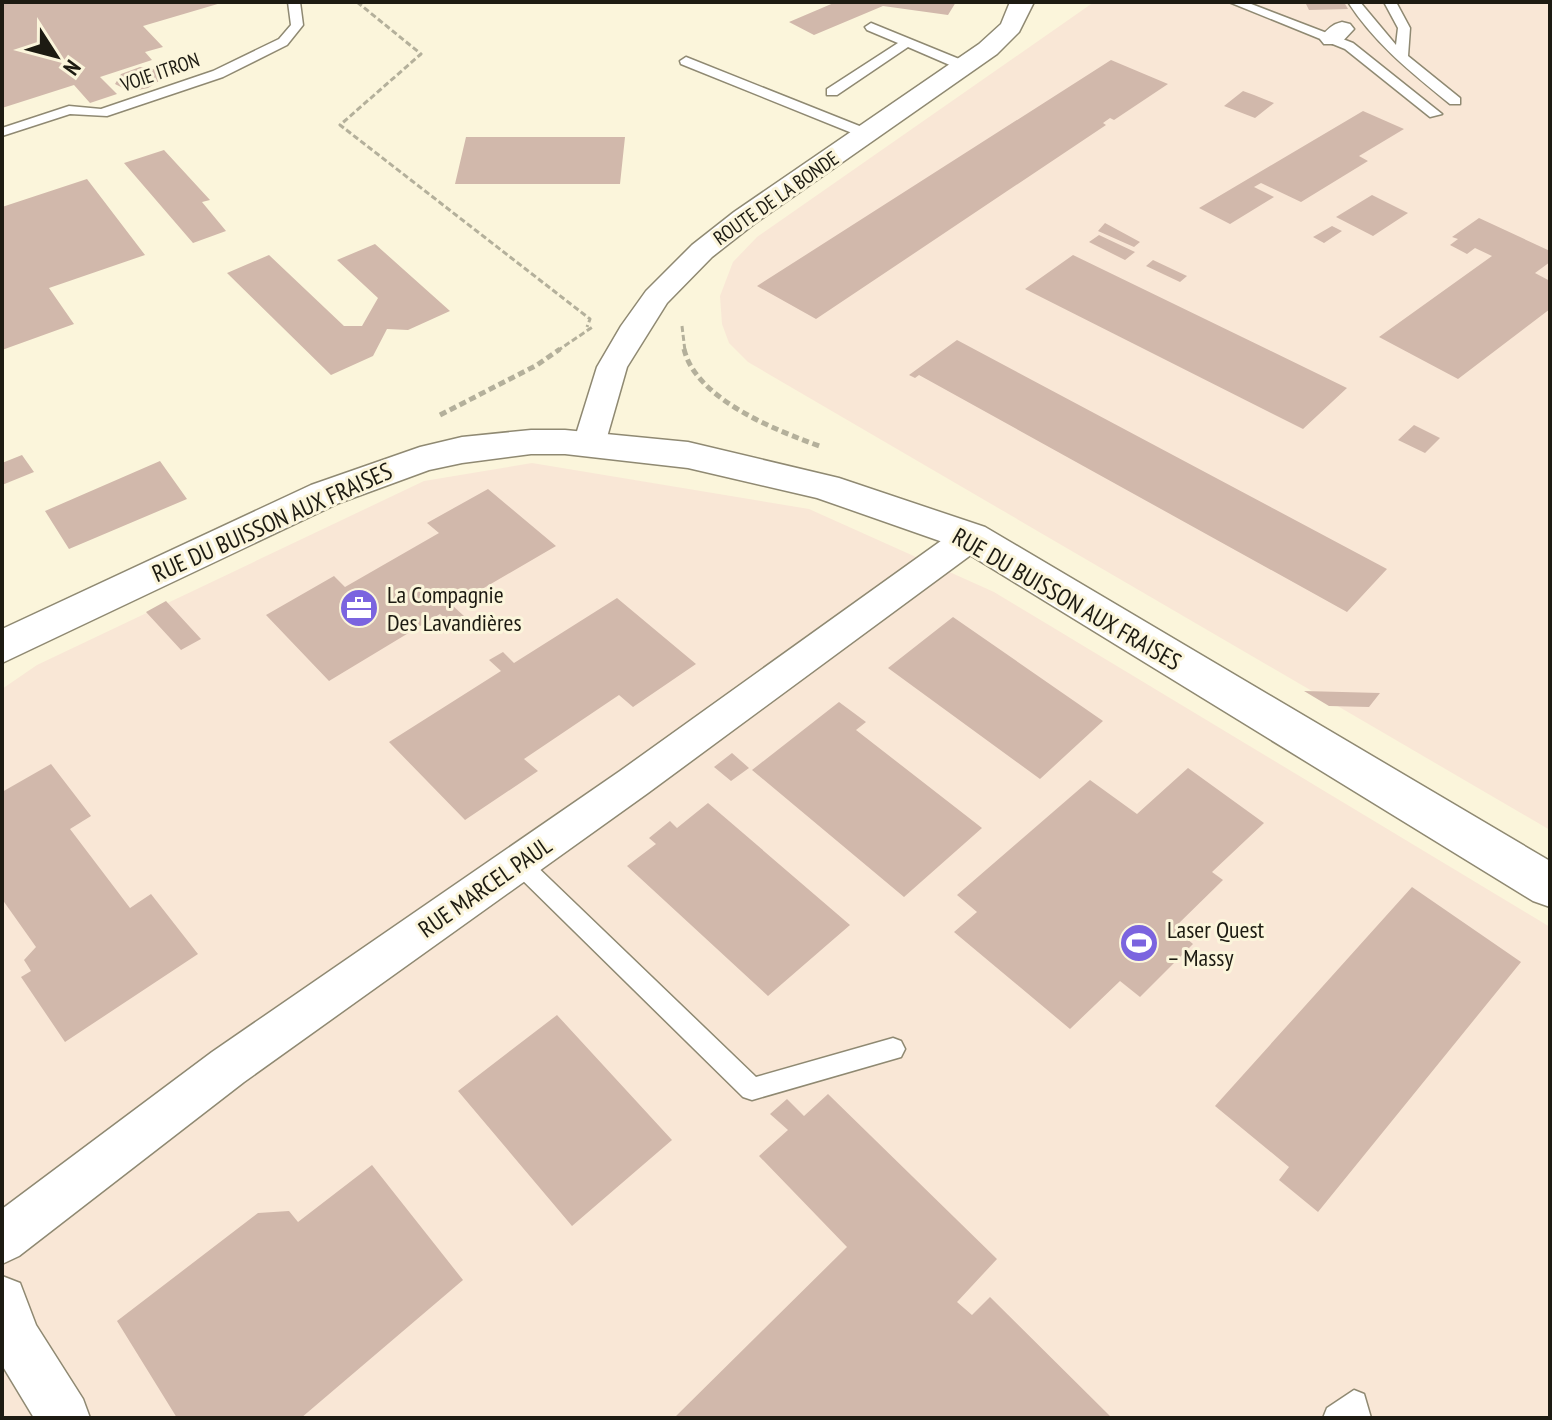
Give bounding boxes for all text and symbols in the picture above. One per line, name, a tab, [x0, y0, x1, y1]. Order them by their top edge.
north arrow	[16, 16, 96, 96]
street label: VOIE ITRON	[116, 46, 203, 98]
text: N	[57, 55, 87, 81]
street label: ROUTE DE LA BONDE	[708, 145, 844, 251]
street label: RUE DU BUISSON AUX FRAISES	[147, 455, 397, 589]
street label: RUE DU BUISSON AUX FRAISES	[947, 521, 1187, 677]
place label: La Compagnie Des Lavandières	[387, 579, 522, 638]
office icon: La Compagnie Des Lavandières	[338, 587, 380, 629]
street label: RUE MARCEL PAUL	[412, 830, 558, 944]
place label: Laser Quest – Massy	[1167, 914, 1265, 973]
sports icon: Laser Quest – Massy	[1118, 922, 1160, 964]

